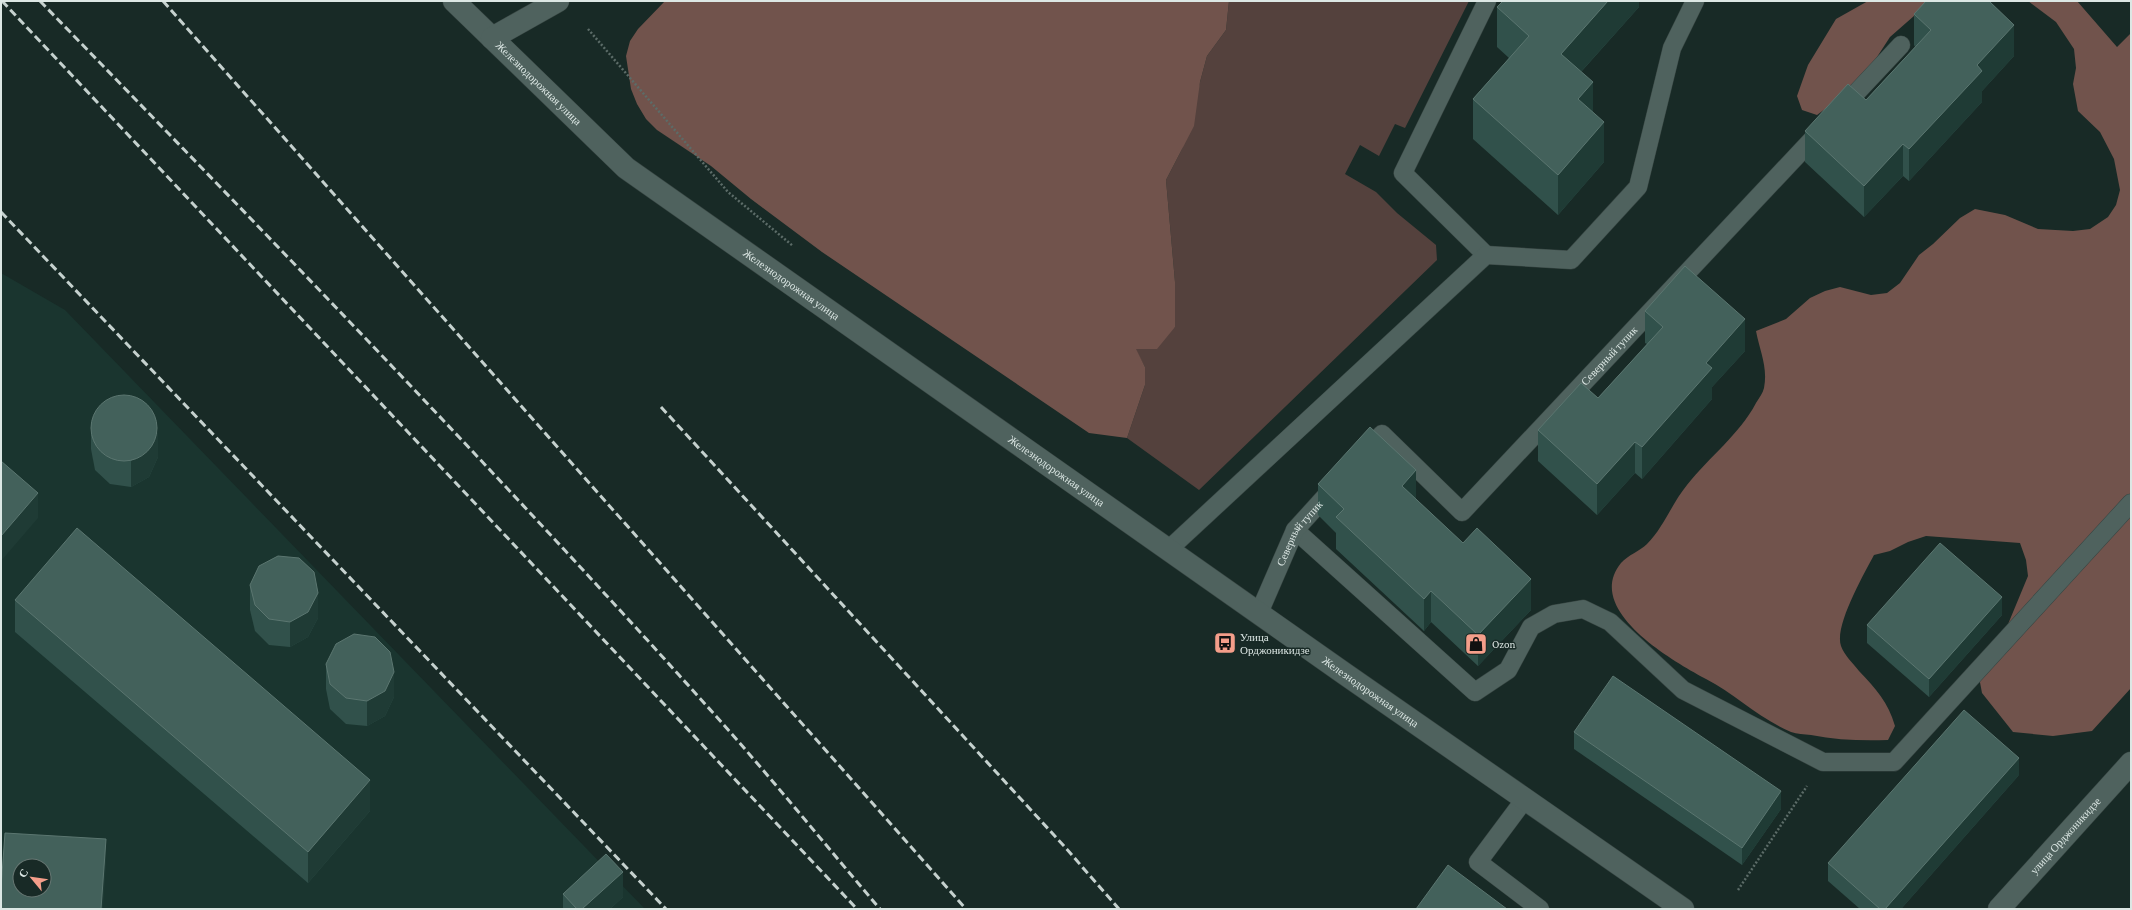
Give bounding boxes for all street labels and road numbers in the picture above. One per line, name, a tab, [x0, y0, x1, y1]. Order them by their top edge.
street label: Железнодорожная улица	[493, 39, 584, 128]
street label: Железнодорожная улица	[741, 246, 842, 322]
street label: Северный тупик	[1578, 323, 1640, 388]
street label: Железнодорожная улица	[1006, 433, 1107, 509]
street label: Северный тупик	[1274, 498, 1325, 568]
street label: Железнодорожная улица	[1320, 654, 1421, 729]
street label: улица Орджоникидзе	[2028, 795, 2103, 876]

